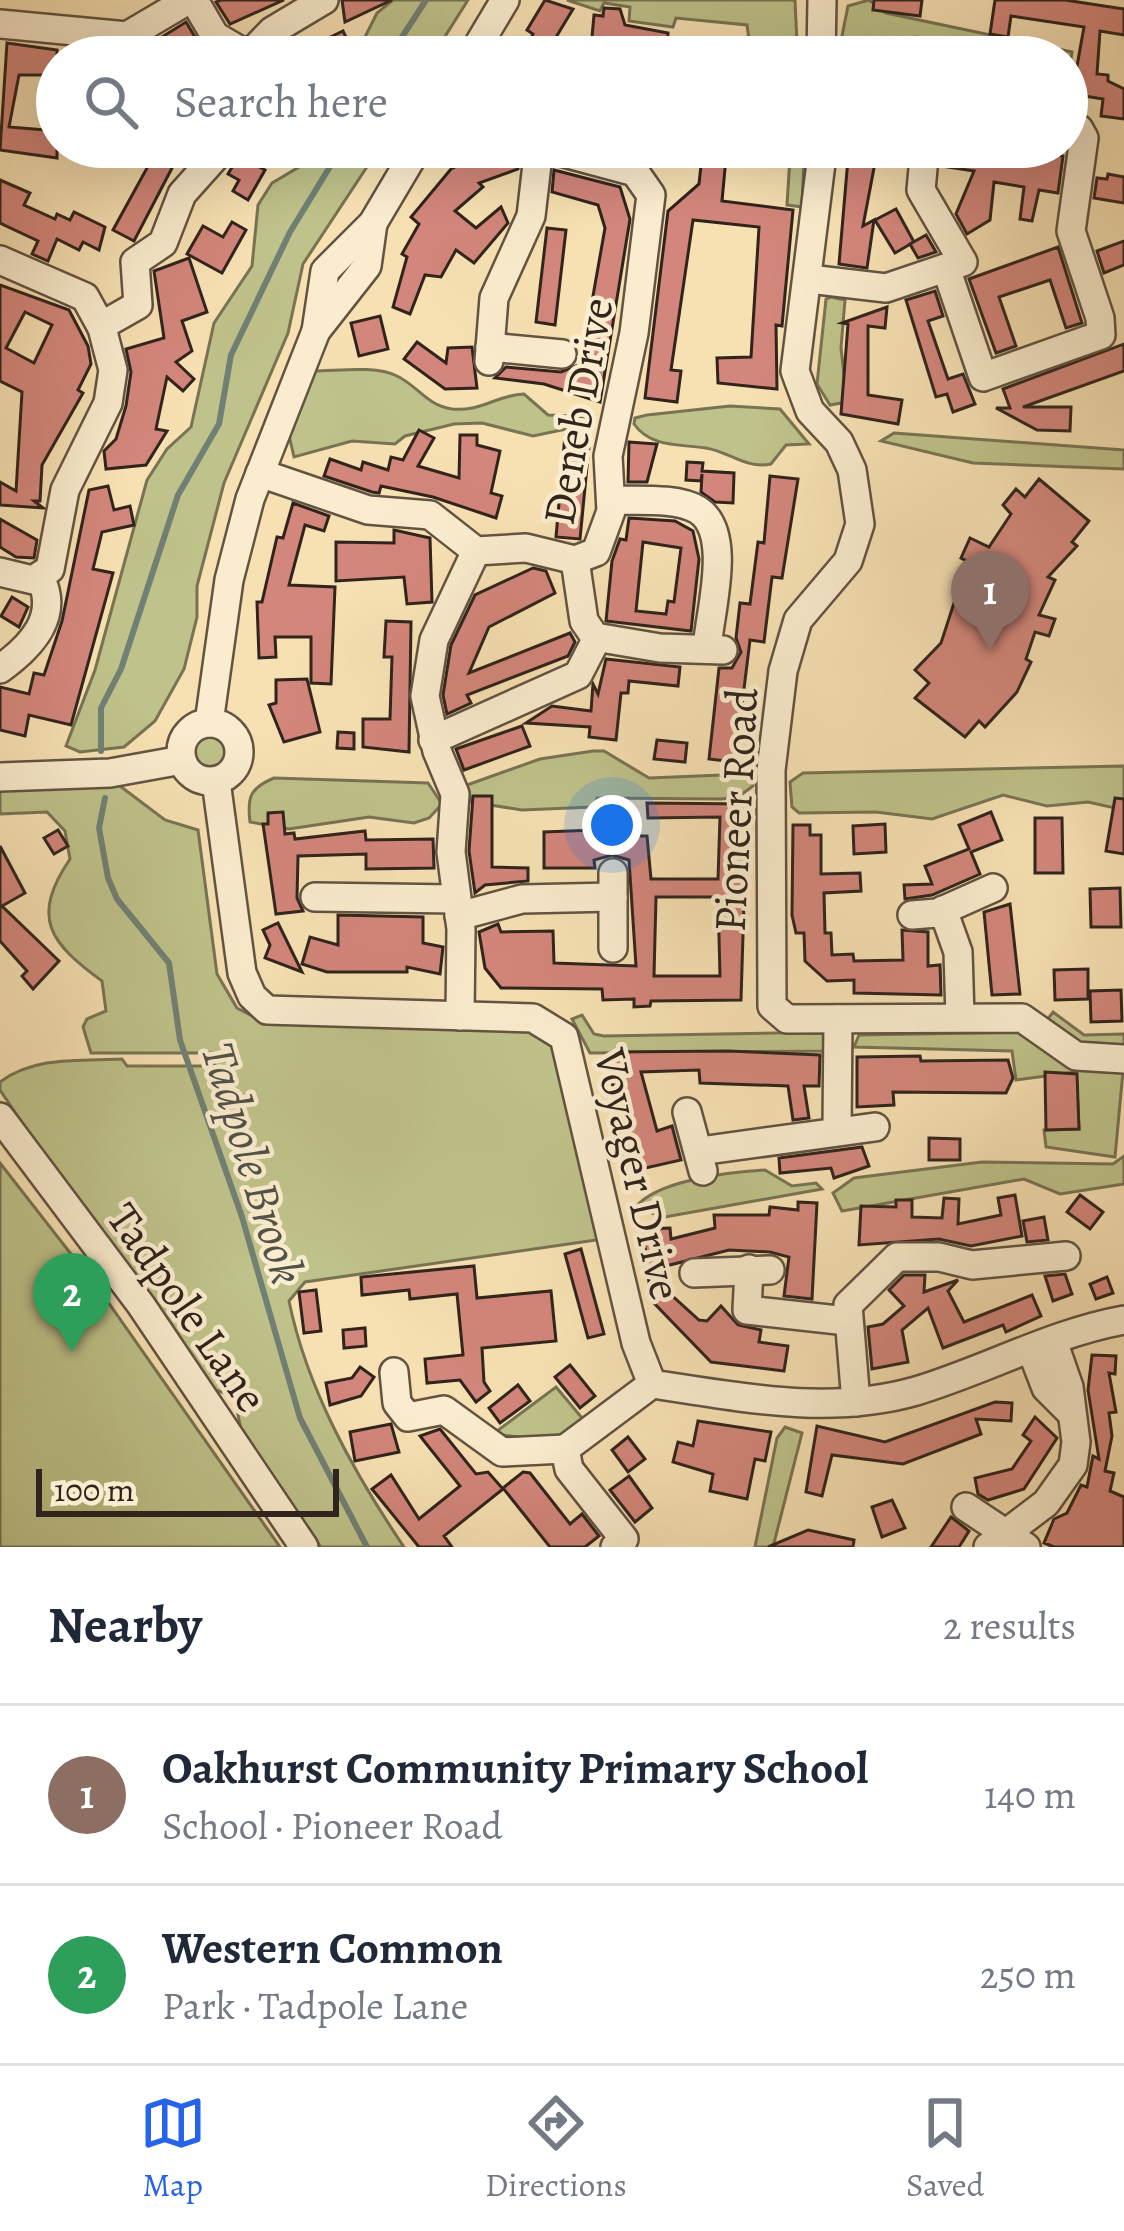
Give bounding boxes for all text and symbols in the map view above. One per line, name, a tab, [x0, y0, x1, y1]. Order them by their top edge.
search box	[36, 36, 1088, 168]
icon: search	[78, 69, 144, 135]
text: Search here	[174, 71, 388, 133]
street label: Deneb Drive	[528, 293, 628, 530]
pin: 1	[951, 551, 1029, 650]
street label: Pioneer Road	[699, 686, 773, 934]
your location	[582, 795, 642, 855]
water label: Tadpole Brook	[185, 1035, 321, 1292]
street label: Voyager Drive	[579, 1042, 697, 1306]
street label: Tadpole Lane	[92, 1191, 282, 1425]
pin: 2	[33, 1253, 111, 1352]
scale bar	[36, 1463, 339, 1516]
text: 100 m	[54, 1467, 134, 1512]
text: Nearby	[48, 1590, 202, 1660]
text: 2 results	[943, 1599, 1076, 1652]
text: Oakhurst Community Primary School	[162, 1737, 868, 1799]
text: 1	[80, 1768, 94, 1821]
text: 140 m	[984, 1768, 1076, 1821]
text: School · Pioneer Road	[162, 1799, 502, 1852]
text: Western Common	[162, 1917, 503, 1979]
text: 2	[78, 1948, 96, 2001]
text: 250 m	[980, 1948, 1076, 2001]
text: Park · Tadpole Lane	[162, 1979, 468, 2032]
tab: Map	[140, 2090, 206, 2207]
tab: Directions	[485, 2090, 627, 2207]
tab: Saved	[906, 2090, 984, 2207]

